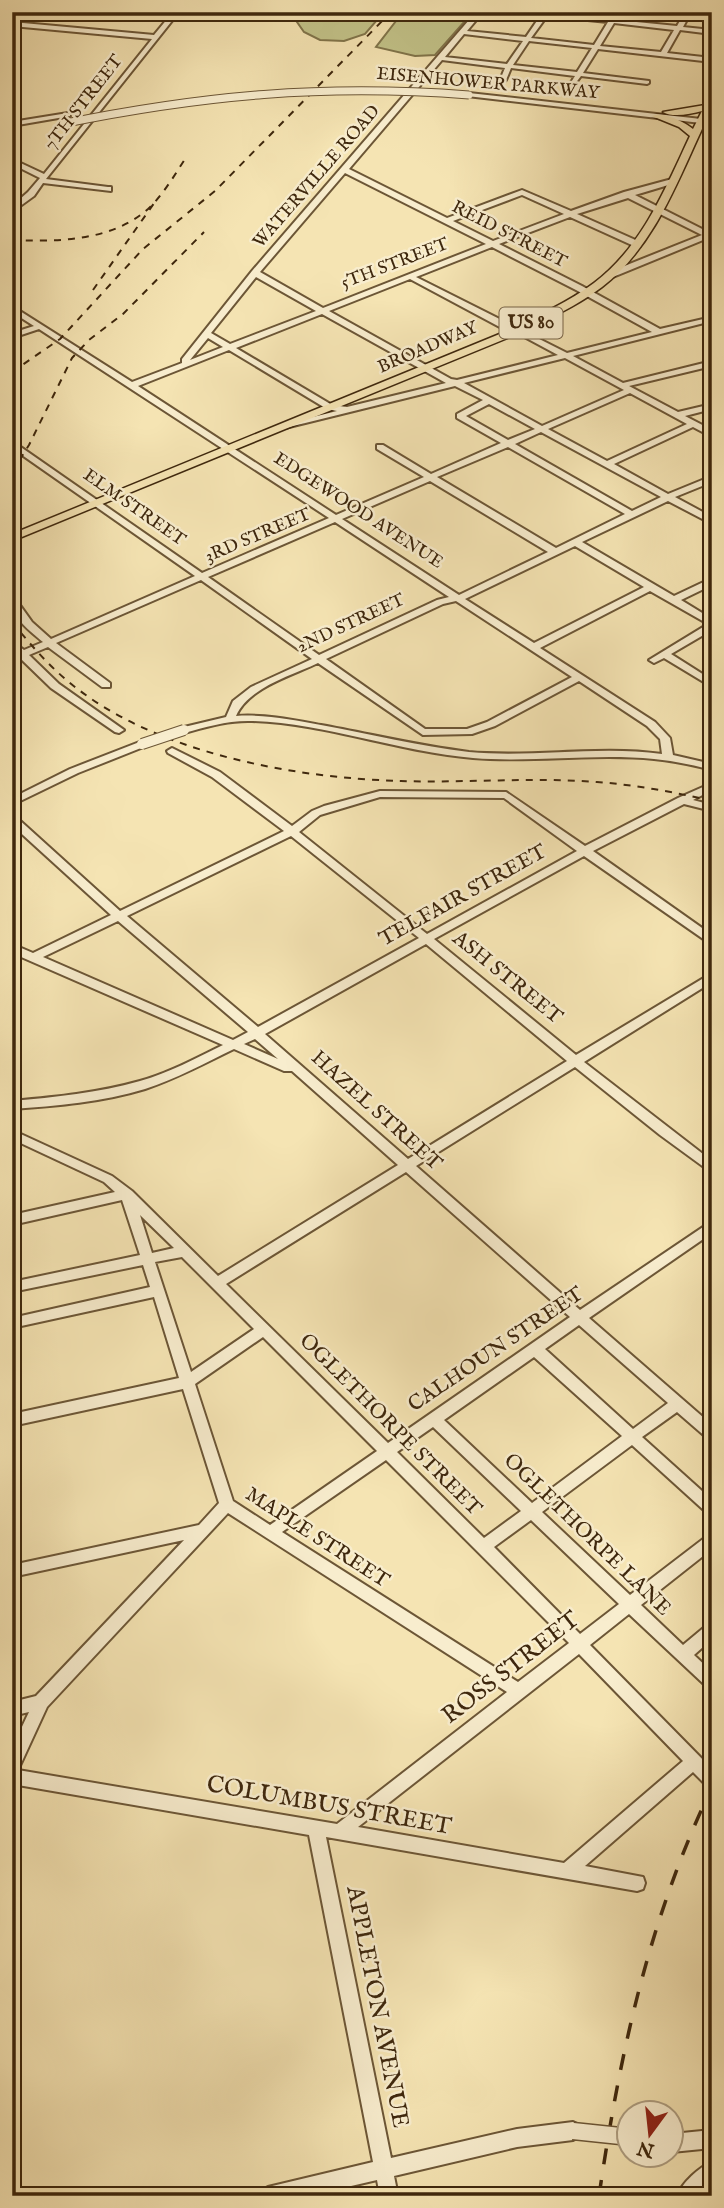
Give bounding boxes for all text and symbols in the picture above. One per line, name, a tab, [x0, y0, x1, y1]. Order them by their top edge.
street label: 7TH STREET	[40, 51, 128, 155]
street label: EISENHOWER PARKWAY	[376, 63, 601, 105]
street label: WATERVILLE ROAD	[248, 101, 386, 253]
street label: REID STREET	[448, 196, 570, 274]
street label: 5TH STREET	[338, 233, 452, 295]
road number: US 80	[500, 308, 562, 338]
street label: BROADWAY	[374, 316, 482, 379]
street label: EDGEWOOD AVENUE	[269, 448, 447, 574]
street label: ELM STREET	[78, 464, 190, 552]
street label: 3RD STREET	[202, 503, 314, 569]
street label: 2ND STREET	[293, 589, 409, 659]
street label: TELFAIR STREET	[374, 838, 552, 953]
street label: ASH STREET	[446, 925, 568, 1031]
street label: HAZEL STREET	[305, 1045, 448, 1177]
street label: CALHOUN STREET	[403, 1281, 589, 1419]
street label: OGLETHORPE STREET	[293, 1328, 487, 1522]
street label: OGLETHORPE LANE	[497, 1448, 677, 1622]
street label: MAPLE STREET	[240, 1481, 395, 1595]
street label: ROSS STREET	[436, 1604, 586, 1731]
street label: COLUMBUS STREET	[204, 1769, 454, 1843]
street label: APPLETON AVENUE	[338, 1882, 416, 2131]
north arrow	[616, 2100, 686, 2170]
text: N	[635, 2135, 658, 2162]

